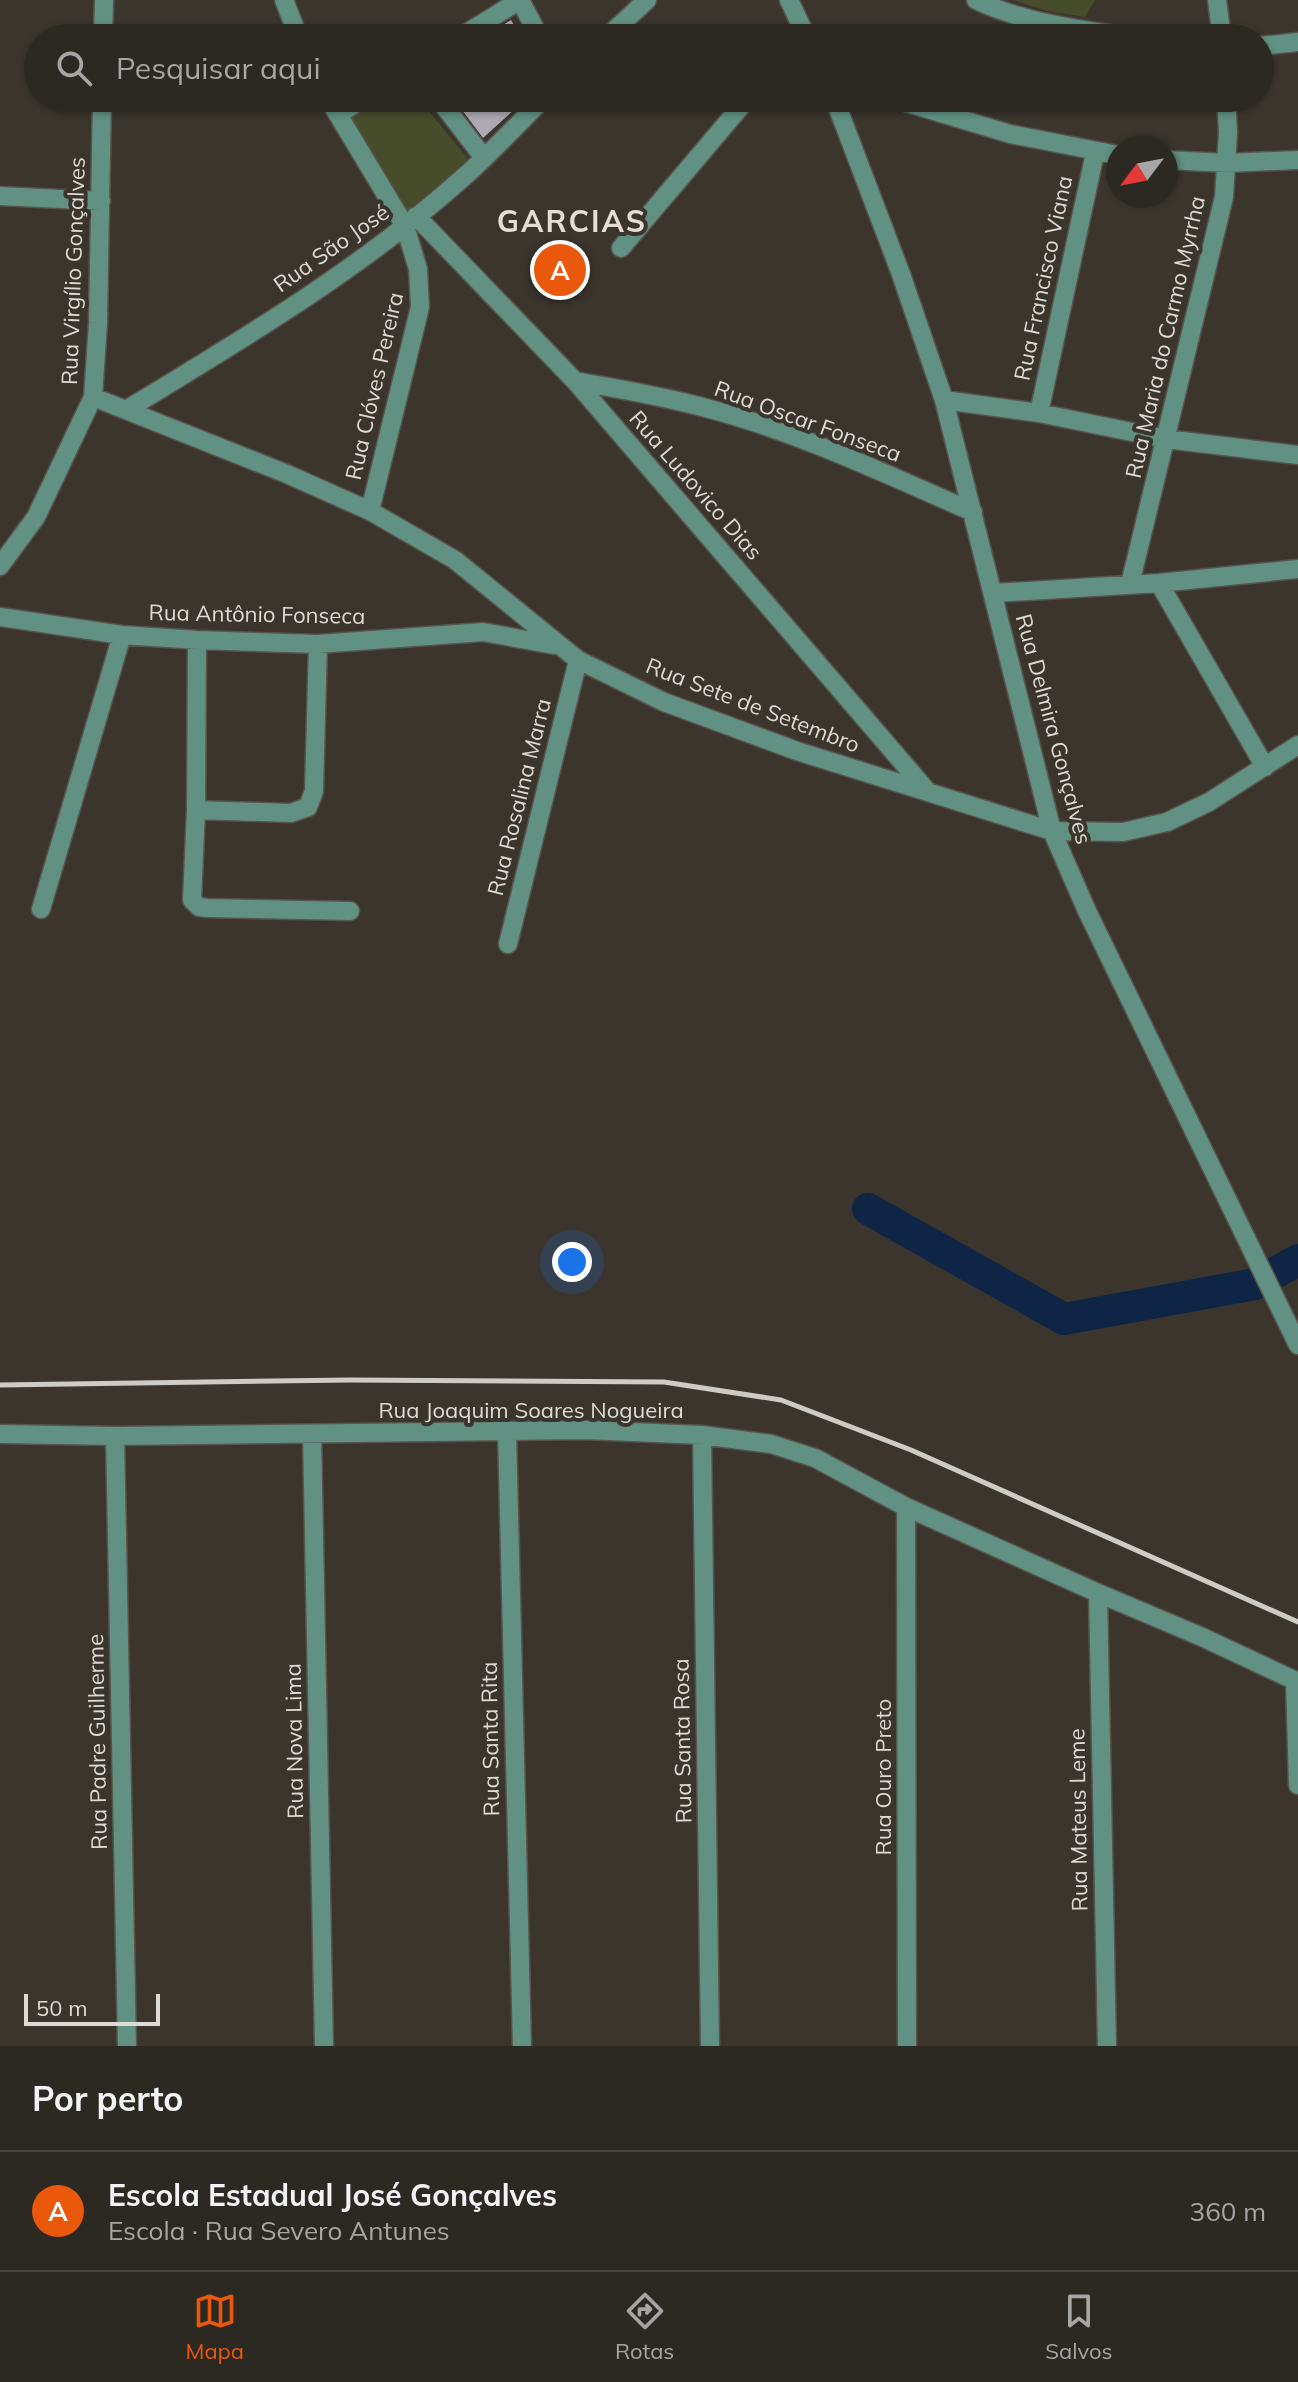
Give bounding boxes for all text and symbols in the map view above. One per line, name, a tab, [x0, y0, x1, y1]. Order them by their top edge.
search box	[24, 24, 1274, 112]
icon: search	[52, 46, 96, 90]
text: Pesquisar aqui	[116, 49, 321, 87]
north arrow	[1106, 136, 1178, 208]
street label: Rua Virgílio Gonçalves	[55, 157, 91, 385]
street label: Rua Francisco Viana	[1008, 173, 1078, 383]
street label: Rua Maria do Carmo Myrrha	[1119, 193, 1211, 481]
street label: Rua São José	[268, 198, 394, 298]
district label: GARCIAS	[497, 202, 647, 240]
pin: A	[534, 240, 586, 300]
street label: Rua Clóves Pereira	[339, 289, 409, 483]
street label: Rua Oscar Fonseca	[711, 374, 905, 468]
street label: Rua Ludovico Dias	[624, 405, 768, 565]
street label: Rua Antônio Fonseca	[148, 598, 366, 630]
street label: Rua Delmira Gonçalves	[1010, 611, 1098, 847]
street label: Rua Sete de Setembro	[642, 651, 864, 759]
street label: Rua Rosalina Marra	[481, 696, 557, 898]
your location	[552, 1242, 592, 1282]
street label: Rua Joaquim Soares Nogueira	[378, 1396, 684, 1424]
street label: Rua Padre Guilherme	[81, 1634, 113, 1850]
street label: Rua Santa Rosa	[667, 1658, 697, 1824]
street label: Rua Santa Rita	[475, 1661, 505, 1817]
street label: Rua Nova Lima	[279, 1663, 309, 1819]
street label: Rua Ouro Preto	[869, 1699, 897, 1855]
street label: Rua Mateus Leme	[1062, 1728, 1094, 1912]
scale bar	[24, 1990, 160, 2026]
text: 50 m	[36, 1994, 87, 2022]
text: Por perto	[32, 2077, 183, 2120]
text: Escola Estadual José Gonçalves	[108, 2176, 557, 2214]
text: A	[48, 2195, 68, 2228]
text: 360 m	[1190, 2195, 1266, 2228]
text: Escola · Rua Severo Antunes	[108, 2214, 450, 2247]
tab: Mapa	[186, 2289, 244, 2365]
tab: Rotas	[615, 2289, 674, 2365]
tab: Salvos	[1045, 2289, 1112, 2365]

